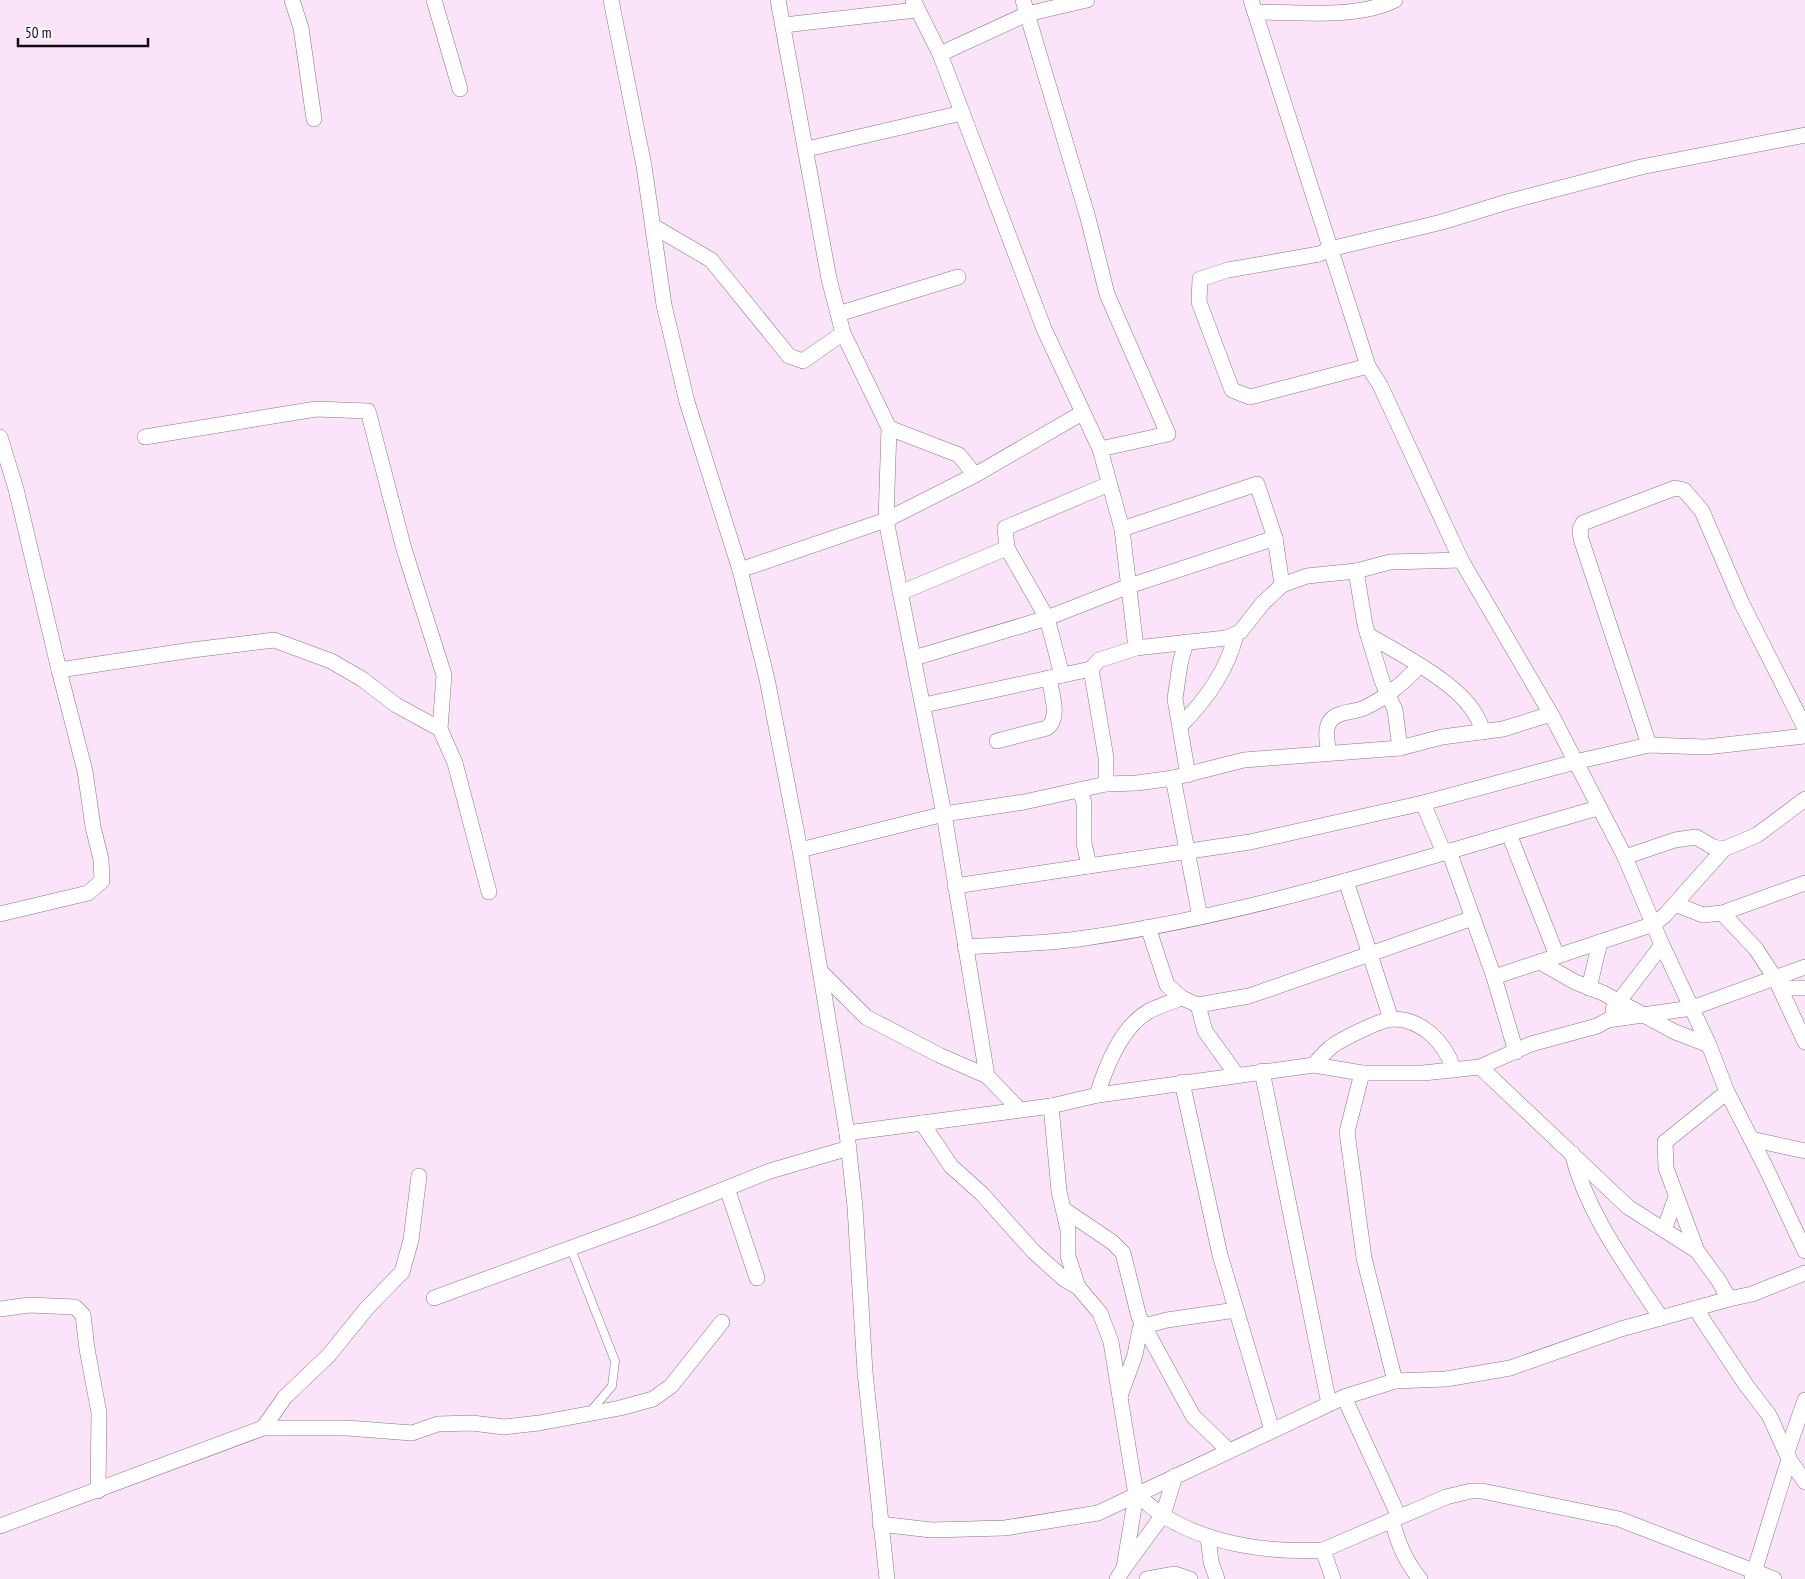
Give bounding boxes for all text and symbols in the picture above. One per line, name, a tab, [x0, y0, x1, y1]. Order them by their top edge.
scale bar	[18, 15, 148, 47]
text: 50 m	[25, 23, 51, 42]

